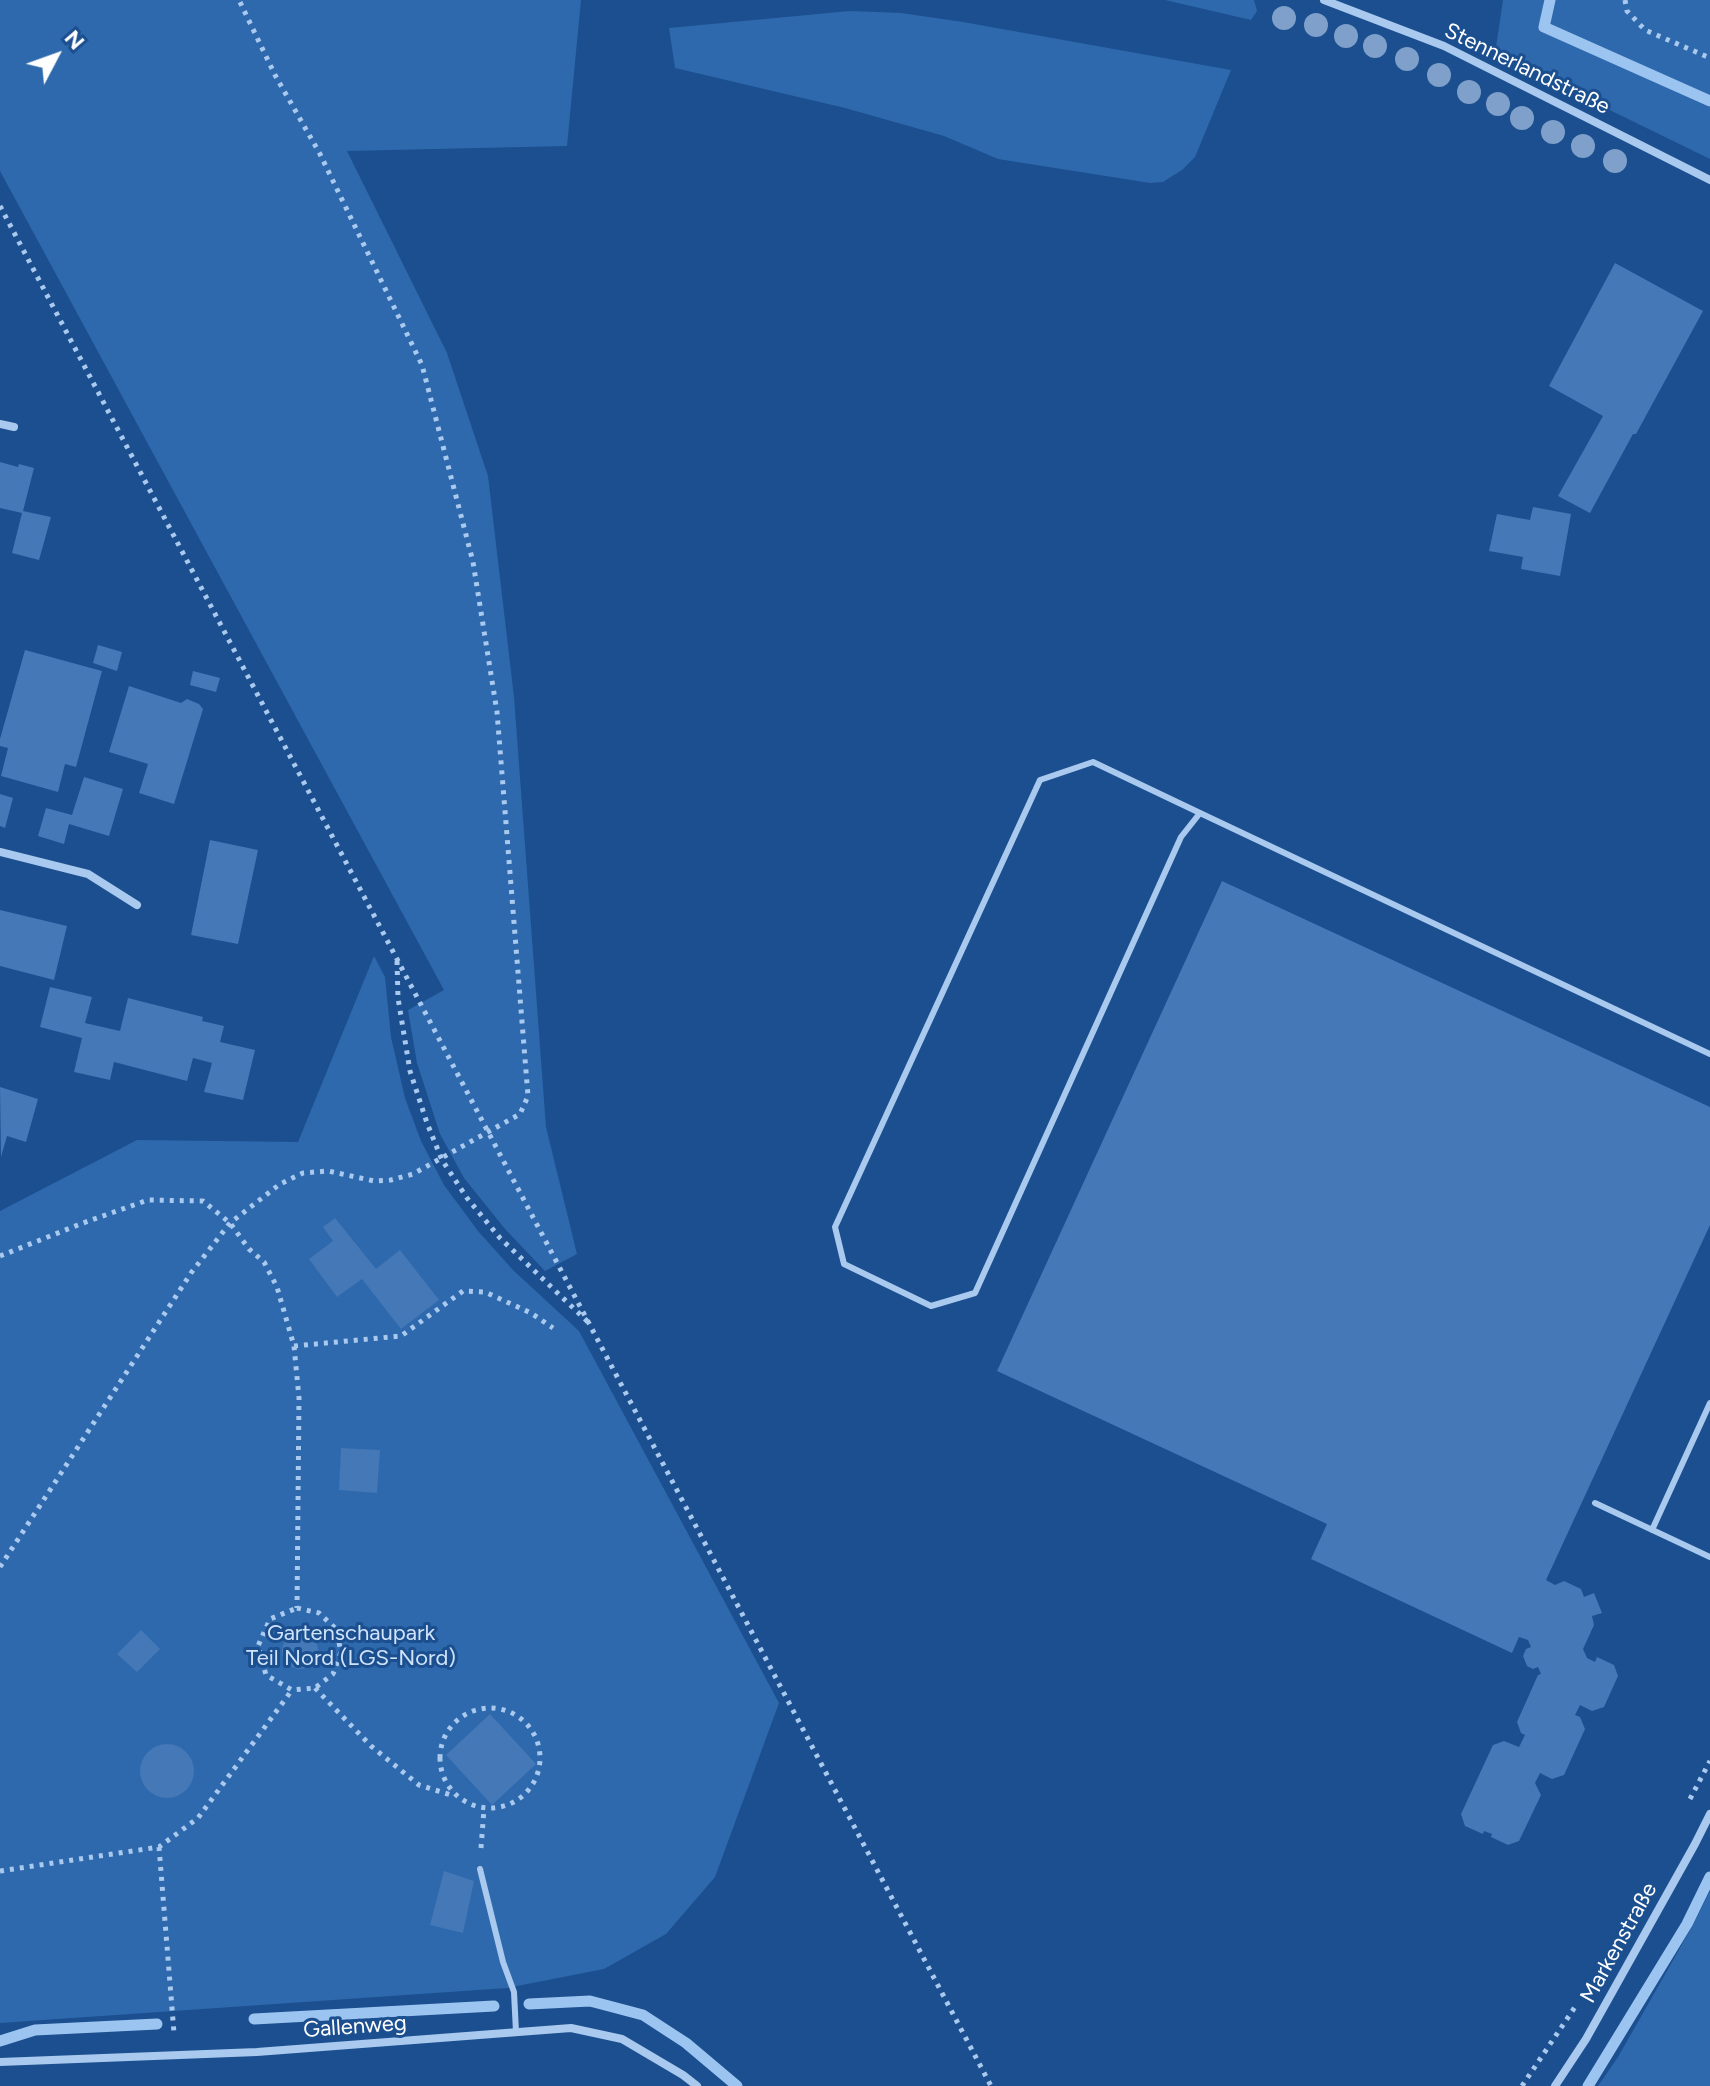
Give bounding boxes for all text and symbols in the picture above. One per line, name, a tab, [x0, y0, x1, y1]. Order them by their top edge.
north arrow	[16, 16, 96, 96]
street label: Stennerlandstraße	[1440, 18, 1614, 120]
text: N	[59, 25, 90, 55]
park label: Gartenschaupark Teil Nord (LGS-Nord)	[246, 1621, 456, 1672]
street label: Markenstraße	[1575, 1878, 1663, 2008]
street label: Gallenweg	[302, 2010, 408, 2044]

